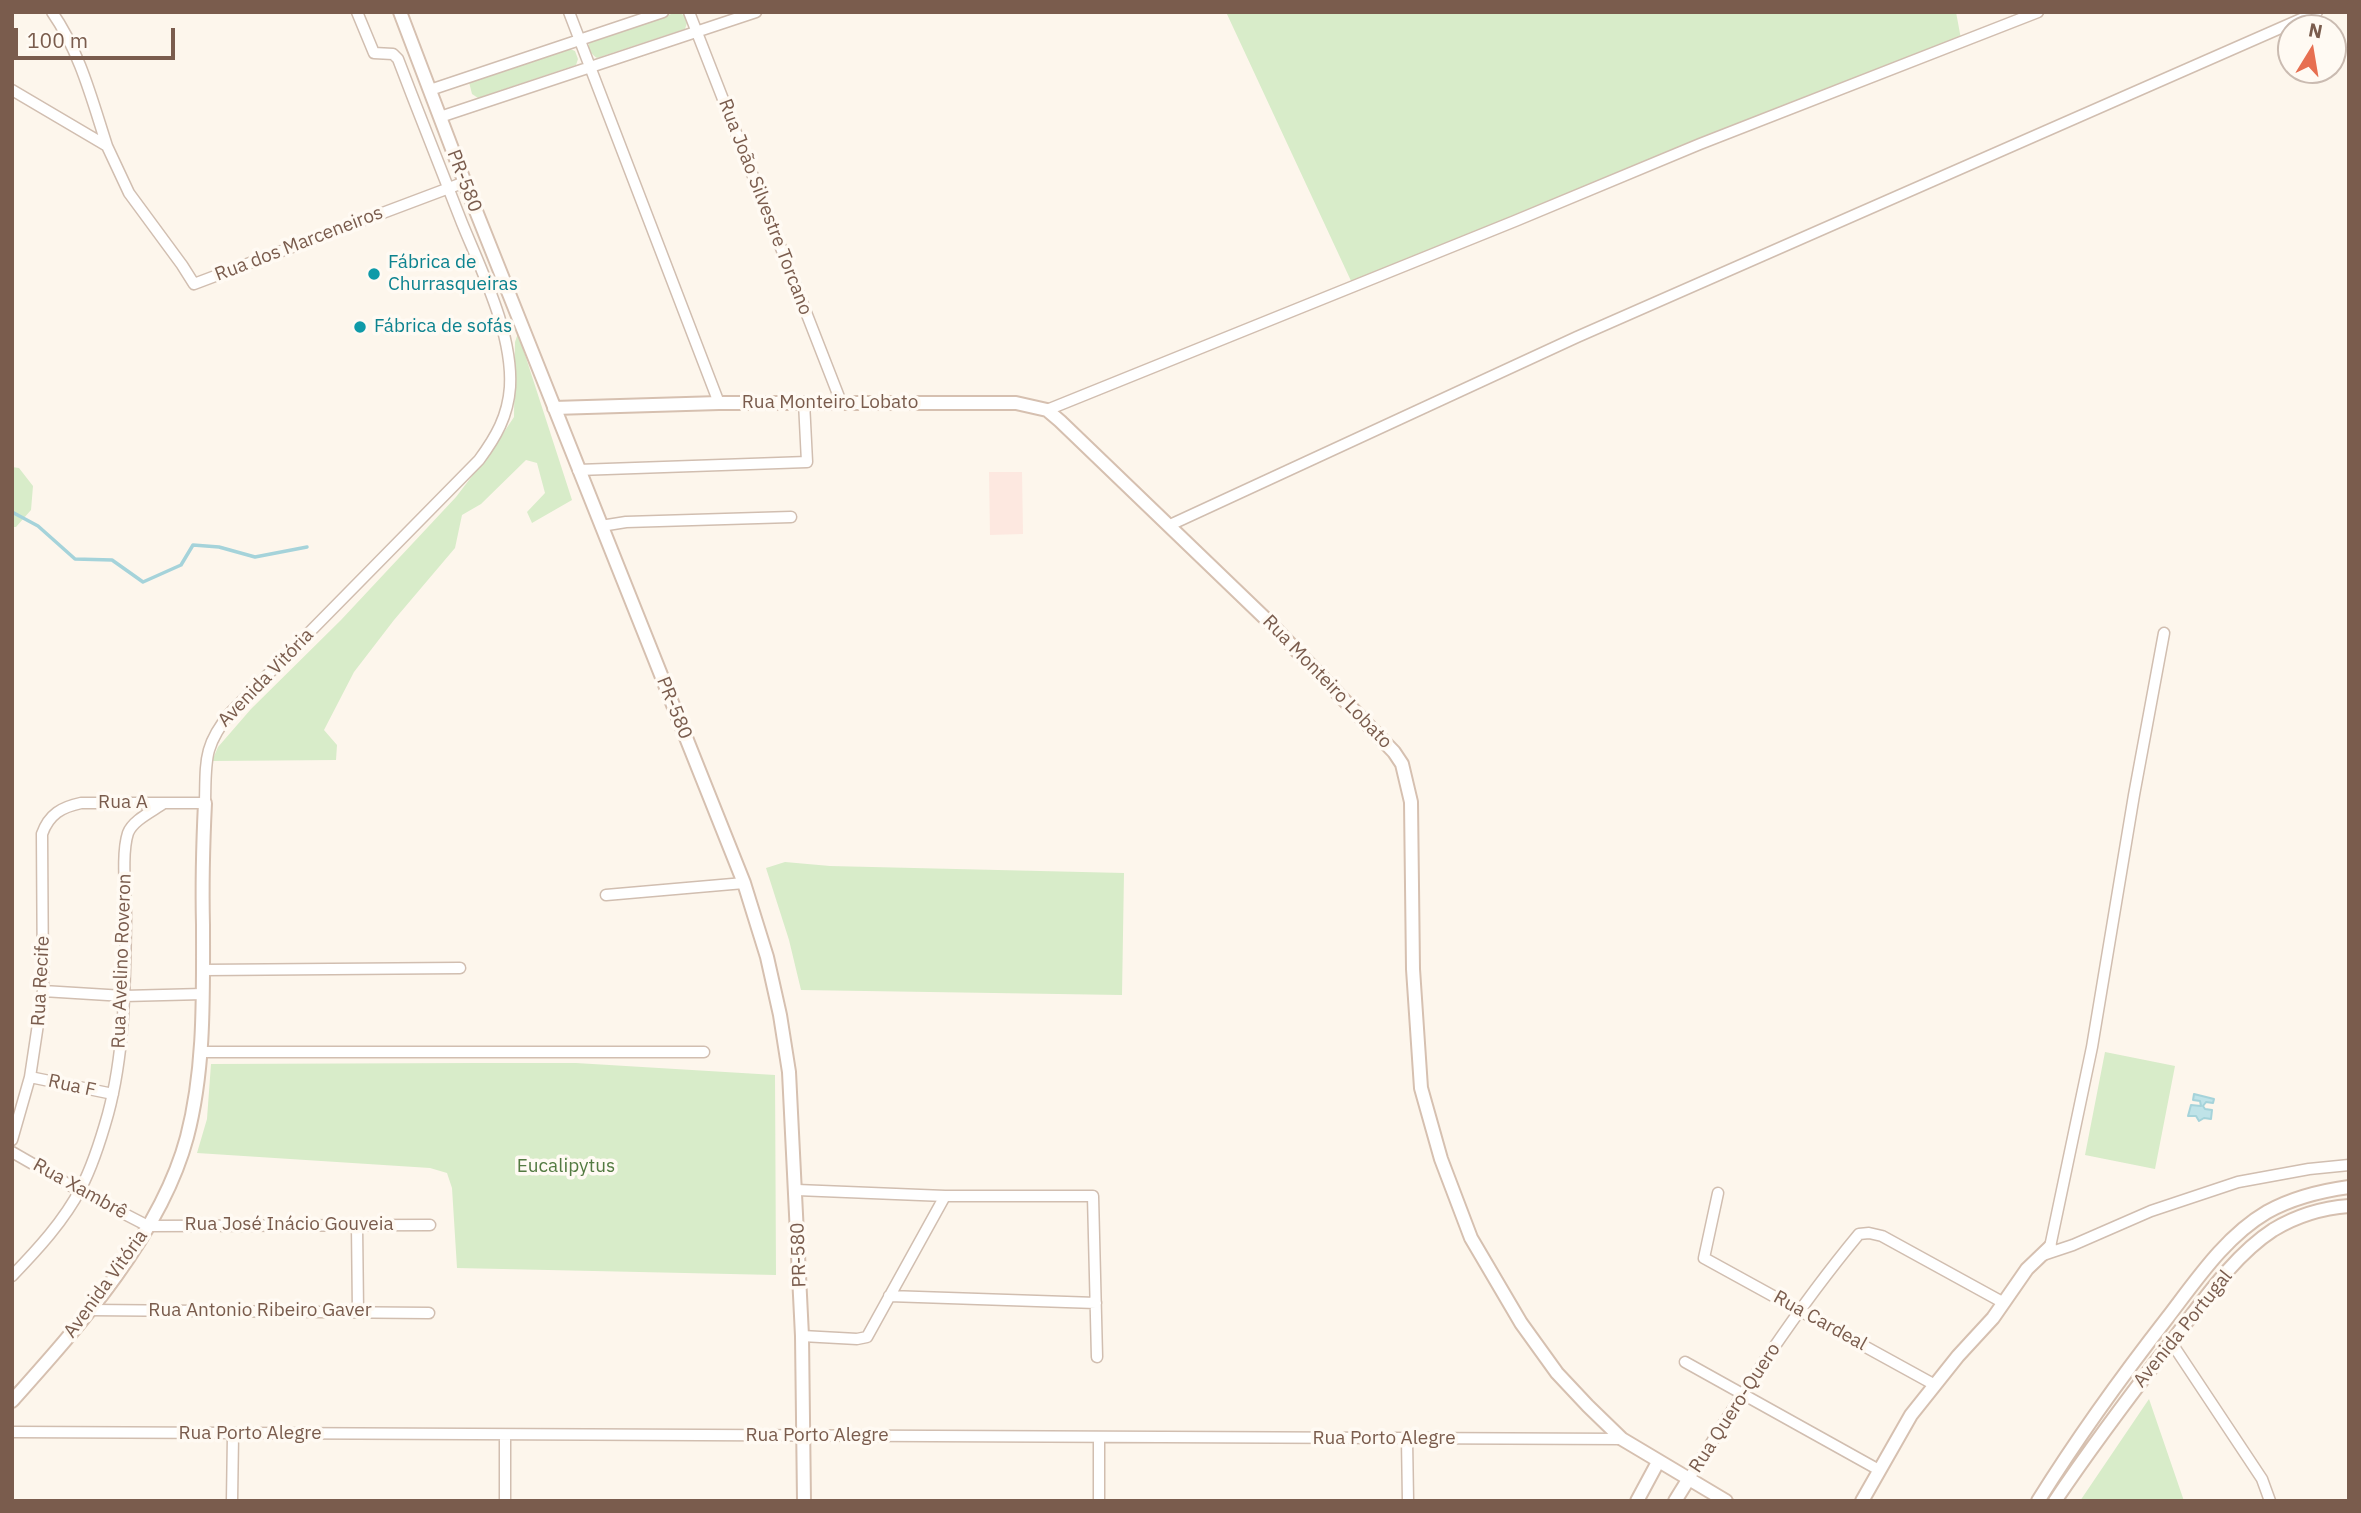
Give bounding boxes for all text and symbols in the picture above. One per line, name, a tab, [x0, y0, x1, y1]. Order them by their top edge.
scale bar	[18, 14, 178, 58]
north arrow	[2277, 14, 2347, 84]
text: N	[2307, 17, 2325, 43]
text: 100 m	[27, 26, 88, 54]
street label: Rua João Silvestre Torcano	[713, 96, 817, 318]
street label: PR-580	[442, 146, 486, 216]
street label: Rua dos Marceneiros	[212, 201, 386, 287]
place label: Fábrica de Churrasqueiras	[388, 252, 518, 296]
marker: Fábrica de Churrasqueiras	[366, 266, 382, 282]
place label: Fábrica de sofás	[374, 316, 512, 338]
marker: Fábrica de sofás	[352, 319, 368, 335]
street label: Rua Monteiro Lobato	[742, 392, 918, 414]
street label: Rua Monteiro Lobato	[1257, 611, 1397, 753]
street label: Avenida Vitória	[213, 624, 319, 732]
street label: PR-580	[651, 674, 697, 742]
street label: Rua A	[98, 792, 148, 814]
street label: Rua Avelino Roveron	[108, 873, 136, 1049]
street label: Rua Recife	[27, 935, 55, 1027]
street label: Rua F	[46, 1070, 98, 1102]
street label: Rua Xambrê	[29, 1154, 131, 1224]
park label: Eucalipytus	[517, 1156, 615, 1178]
street label: Rua José Inácio Gouveia	[184, 1214, 394, 1236]
street label: PR-580	[786, 1222, 812, 1288]
street label: Avenida Vitória	[59, 1226, 153, 1342]
street label: Avenida Portugal	[2129, 1266, 2237, 1392]
street label: Rua Cardeal	[1769, 1286, 1871, 1356]
street label: Rua Antonio Ribeiro Gaver	[148, 1300, 372, 1322]
street label: Rua Quero-Quero	[1685, 1339, 1785, 1477]
street label: Rua Porto Alegre	[178, 1423, 322, 1445]
street label: Rua Porto Alegre	[745, 1425, 889, 1447]
street label: Rua Porto Alegre	[1312, 1428, 1456, 1450]

